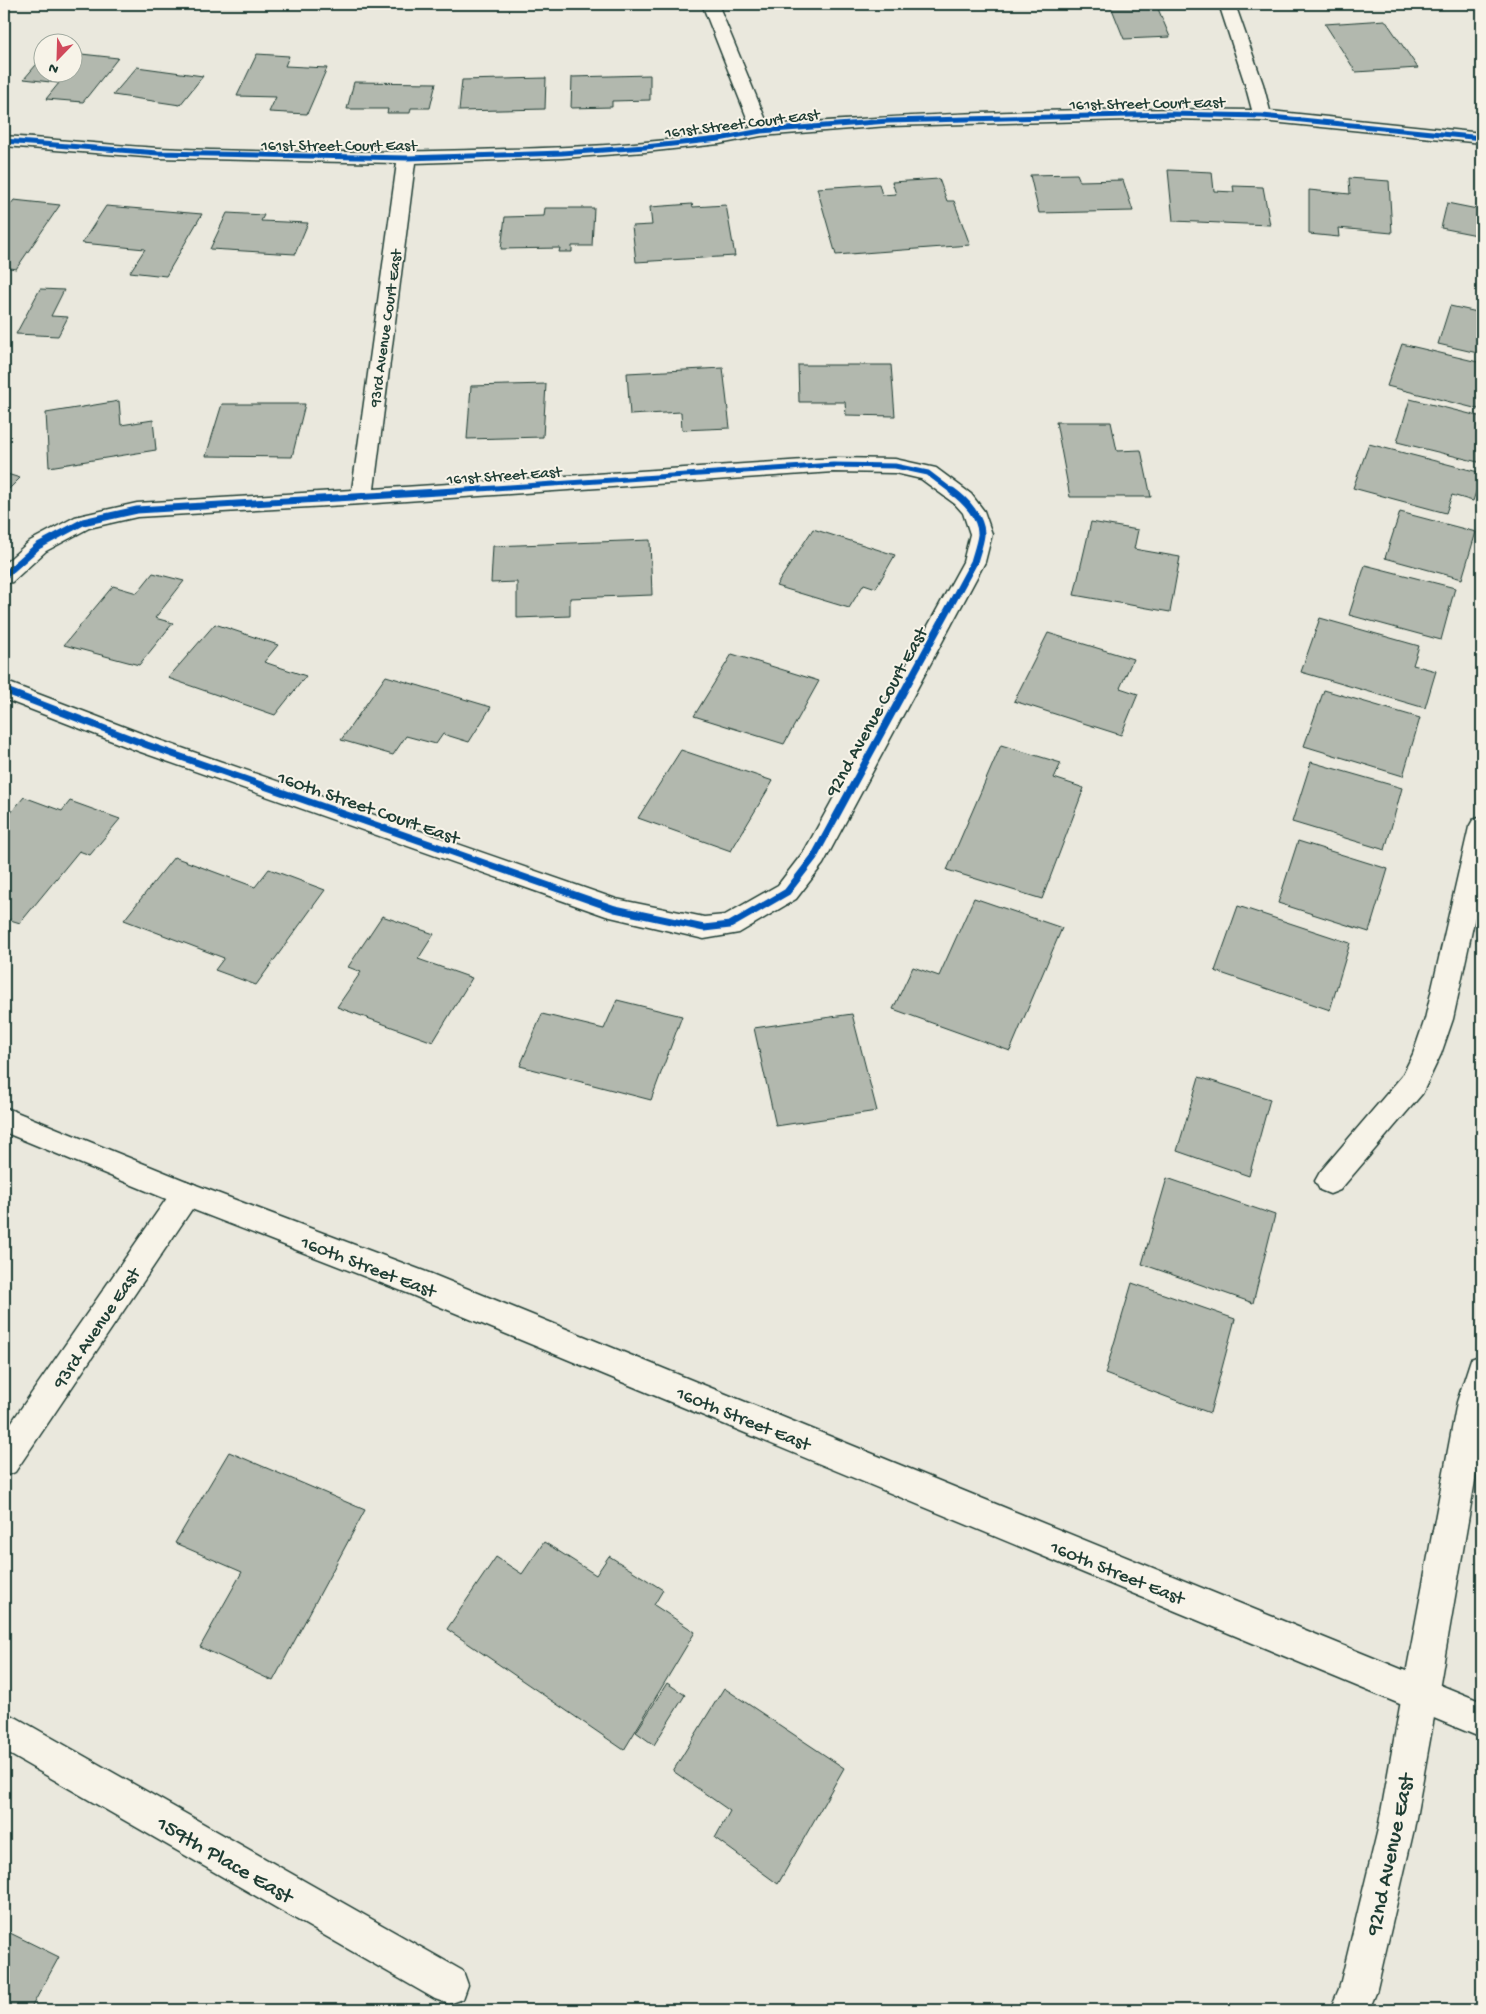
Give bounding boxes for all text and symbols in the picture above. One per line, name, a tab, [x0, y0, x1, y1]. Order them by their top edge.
north arrow	[32, 32, 82, 82]
text: N	[46, 58, 61, 77]
street label: 161st Street Court East	[1068, 95, 1226, 116]
street label: 161st Street Court East	[663, 106, 822, 144]
street label: 161st Street Court East	[260, 138, 418, 157]
street label: 93rd Avenue Court East	[367, 247, 408, 409]
street label: 161st Street East	[445, 464, 564, 491]
street label: 92nd Avenue Court East	[821, 622, 935, 802]
street label: 160th Street Court East	[273, 767, 464, 852]
street label: 160th Street East	[296, 1232, 441, 1305]
street label: 93rd Avenue East	[49, 1262, 148, 1394]
street label: 160th Street East	[671, 1382, 815, 1459]
street label: 160th Street East	[1045, 1536, 1189, 1613]
street label: 92nd Avenue East	[1362, 1770, 1422, 1939]
street label: 159th Place East	[150, 1811, 299, 1912]

